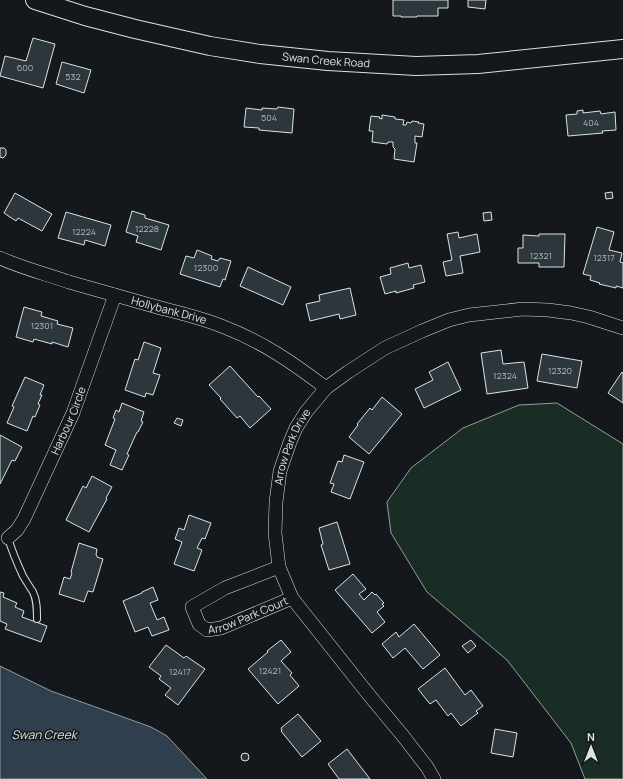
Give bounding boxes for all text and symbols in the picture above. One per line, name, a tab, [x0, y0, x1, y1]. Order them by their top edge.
street label: Swan Creek Road	[281, 48, 370, 70]
house number: 600	[17, 61, 33, 74]
house number: 532	[65, 70, 81, 83]
house number: 504	[261, 111, 277, 124]
house number: 404	[583, 116, 599, 129]
house number: 12228	[135, 222, 159, 235]
house number: 12224	[72, 225, 96, 238]
house number: 12321	[530, 249, 552, 262]
house number: 12317	[593, 251, 615, 264]
house number: 12300	[194, 261, 218, 274]
street label: Hollybank Drive	[130, 292, 209, 327]
house number: 12301	[31, 319, 53, 332]
house number: 12320	[548, 364, 572, 377]
house number: 12324	[493, 369, 517, 382]
street label: Harbour Circle	[47, 384, 89, 457]
street label: Arrow Park Drive	[270, 405, 314, 486]
street label: Arrow Park Court	[207, 593, 290, 637]
house number: 12421	[259, 664, 281, 677]
house number: 12417	[169, 665, 191, 678]
water label: Swan Creek	[11, 726, 79, 743]
north arrow	[571, 727, 611, 767]
text: N	[587, 729, 595, 744]

